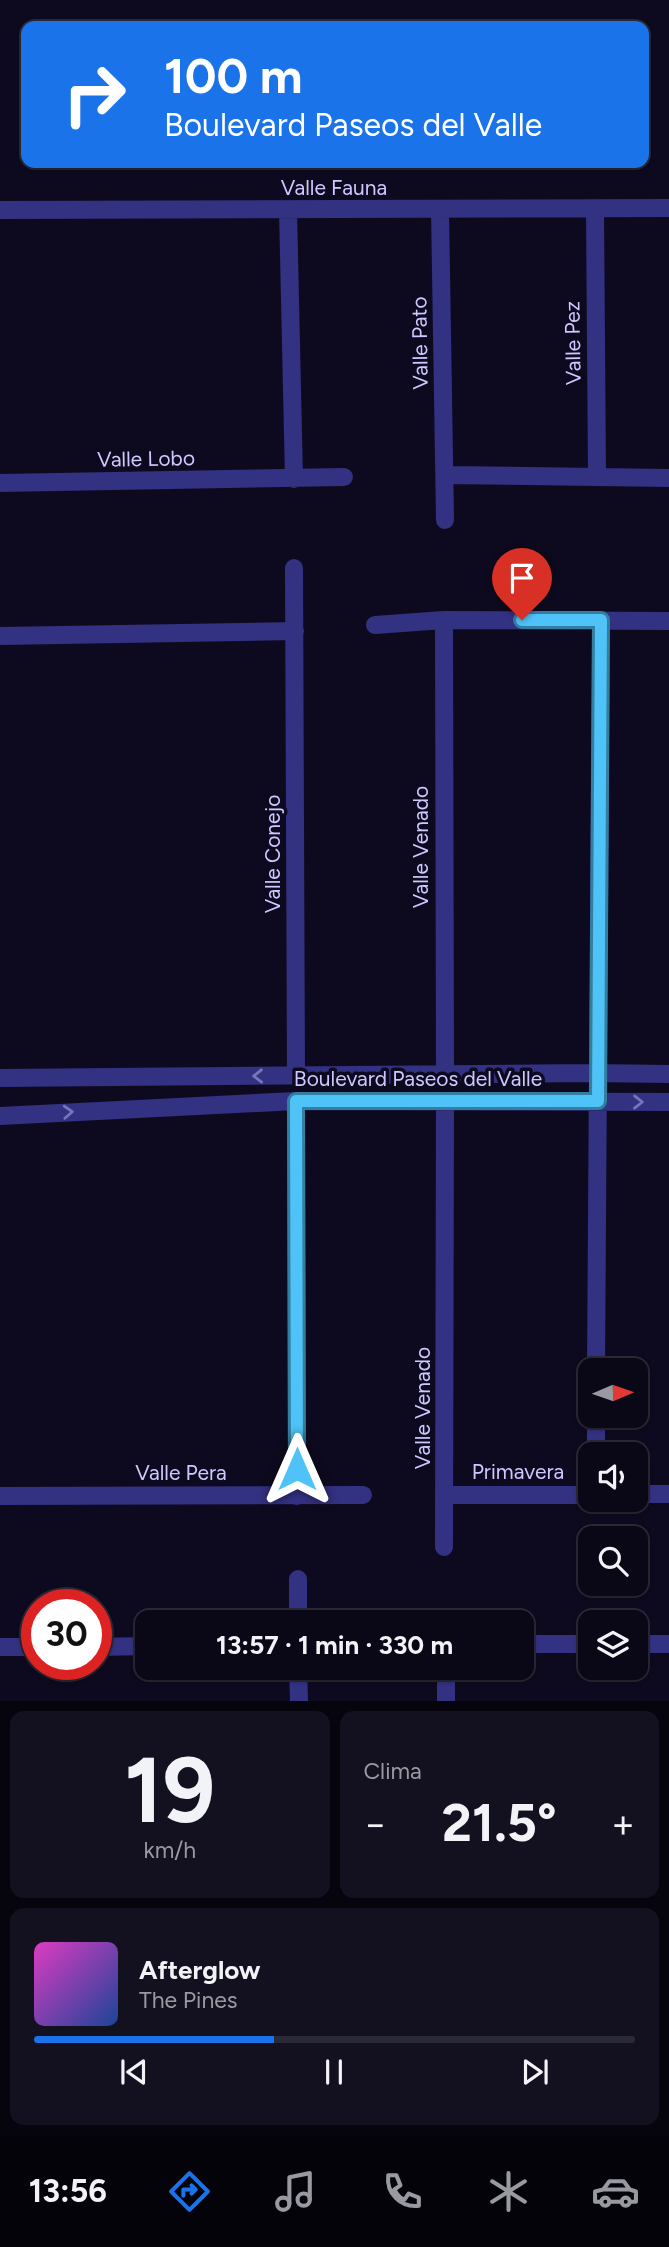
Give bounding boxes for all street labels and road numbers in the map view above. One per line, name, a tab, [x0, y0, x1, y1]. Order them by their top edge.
street label: Valle Fauna	[281, 175, 387, 200]
street label: Valle Pato	[406, 296, 433, 390]
street label: Valle Pez	[559, 301, 586, 385]
street label: Valle Lobo	[97, 445, 195, 472]
street label: Valle Venado	[408, 786, 433, 908]
street label: Valle Conejo	[260, 795, 285, 913]
street label: Boulevard Paseos del Valle	[294, 1066, 542, 1091]
street label: Valle Venado	[410, 1347, 435, 1469]
street label: Primavera	[472, 1459, 564, 1484]
street label: Valle Pera	[135, 1460, 227, 1485]

